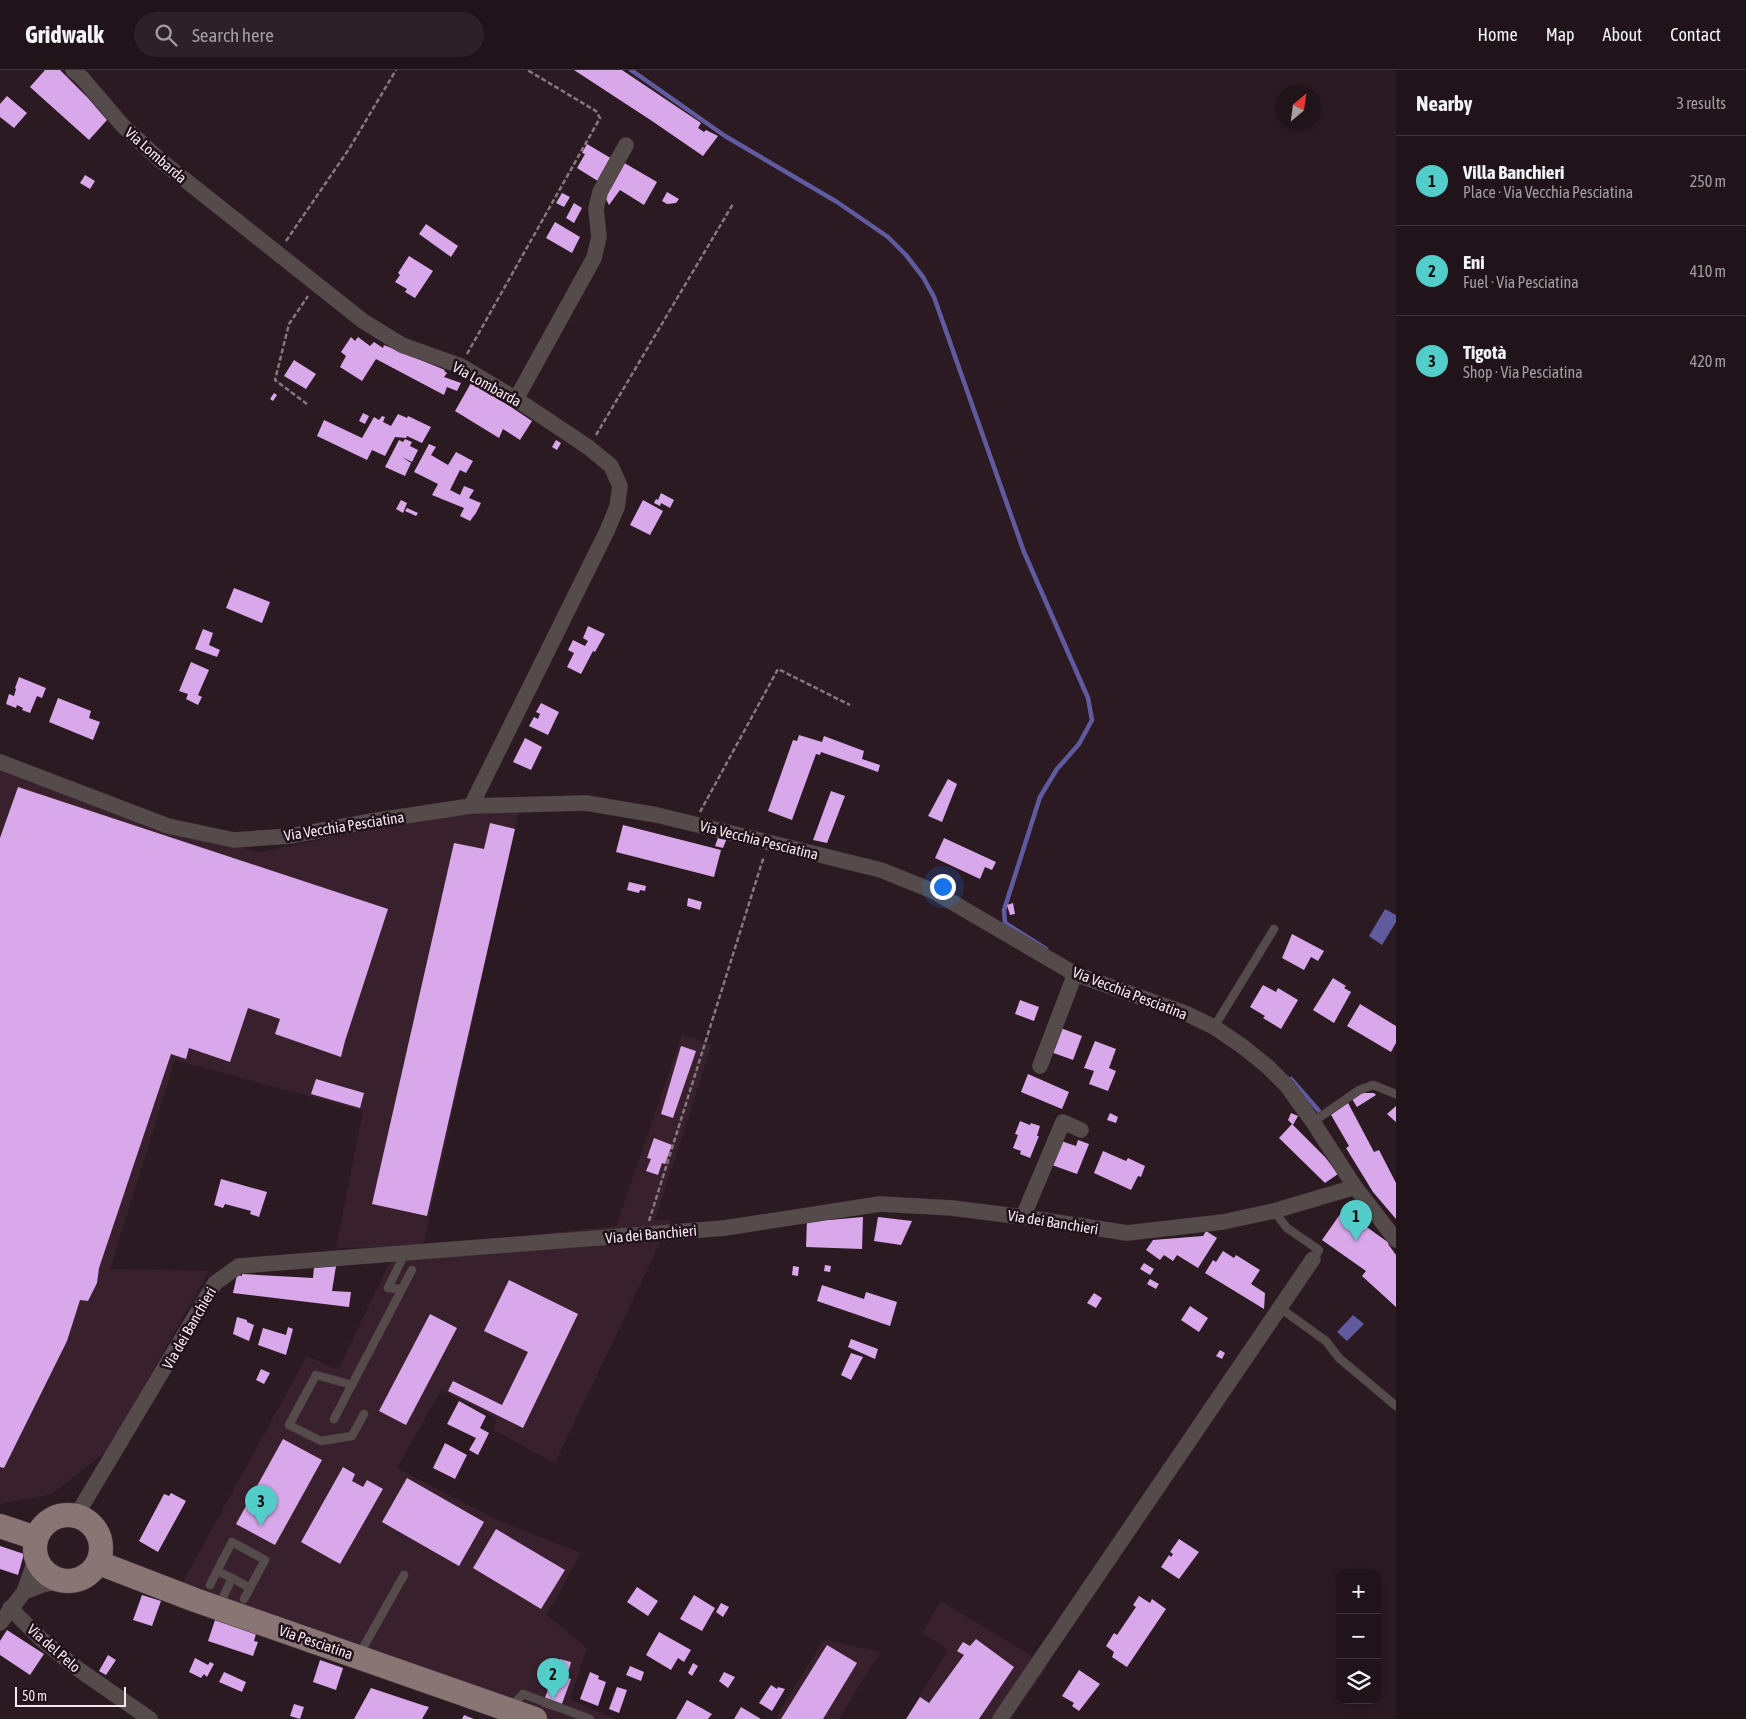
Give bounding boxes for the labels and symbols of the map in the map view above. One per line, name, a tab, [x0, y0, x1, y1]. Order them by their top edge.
north arrow	[1276, 85, 1321, 130]
street label: Via Lombarda	[122, 124, 190, 186]
street label: Via Lombarda	[450, 358, 524, 410]
street label: Via Vecchia Pesciatina	[283, 808, 405, 844]
street label: Via Vecchia Pesciatina	[698, 817, 820, 863]
your location	[930, 874, 956, 900]
street label: Via Vecchia Pesciatina	[1070, 963, 1190, 1023]
pin: 1	[1340, 1200, 1372, 1241]
street label: Via dei Banchieri	[1006, 1206, 1100, 1238]
street label: Via dei Banchieri	[605, 1222, 697, 1246]
street label: Via dei Banchieri	[159, 1284, 219, 1372]
pin: 3	[245, 1485, 277, 1526]
street label: Via del Pelo	[24, 1620, 84, 1676]
street label: Via Pesciatina	[277, 1621, 355, 1663]
pin: 2	[537, 1658, 569, 1699]
scale bar	[15, 1684, 126, 1707]

